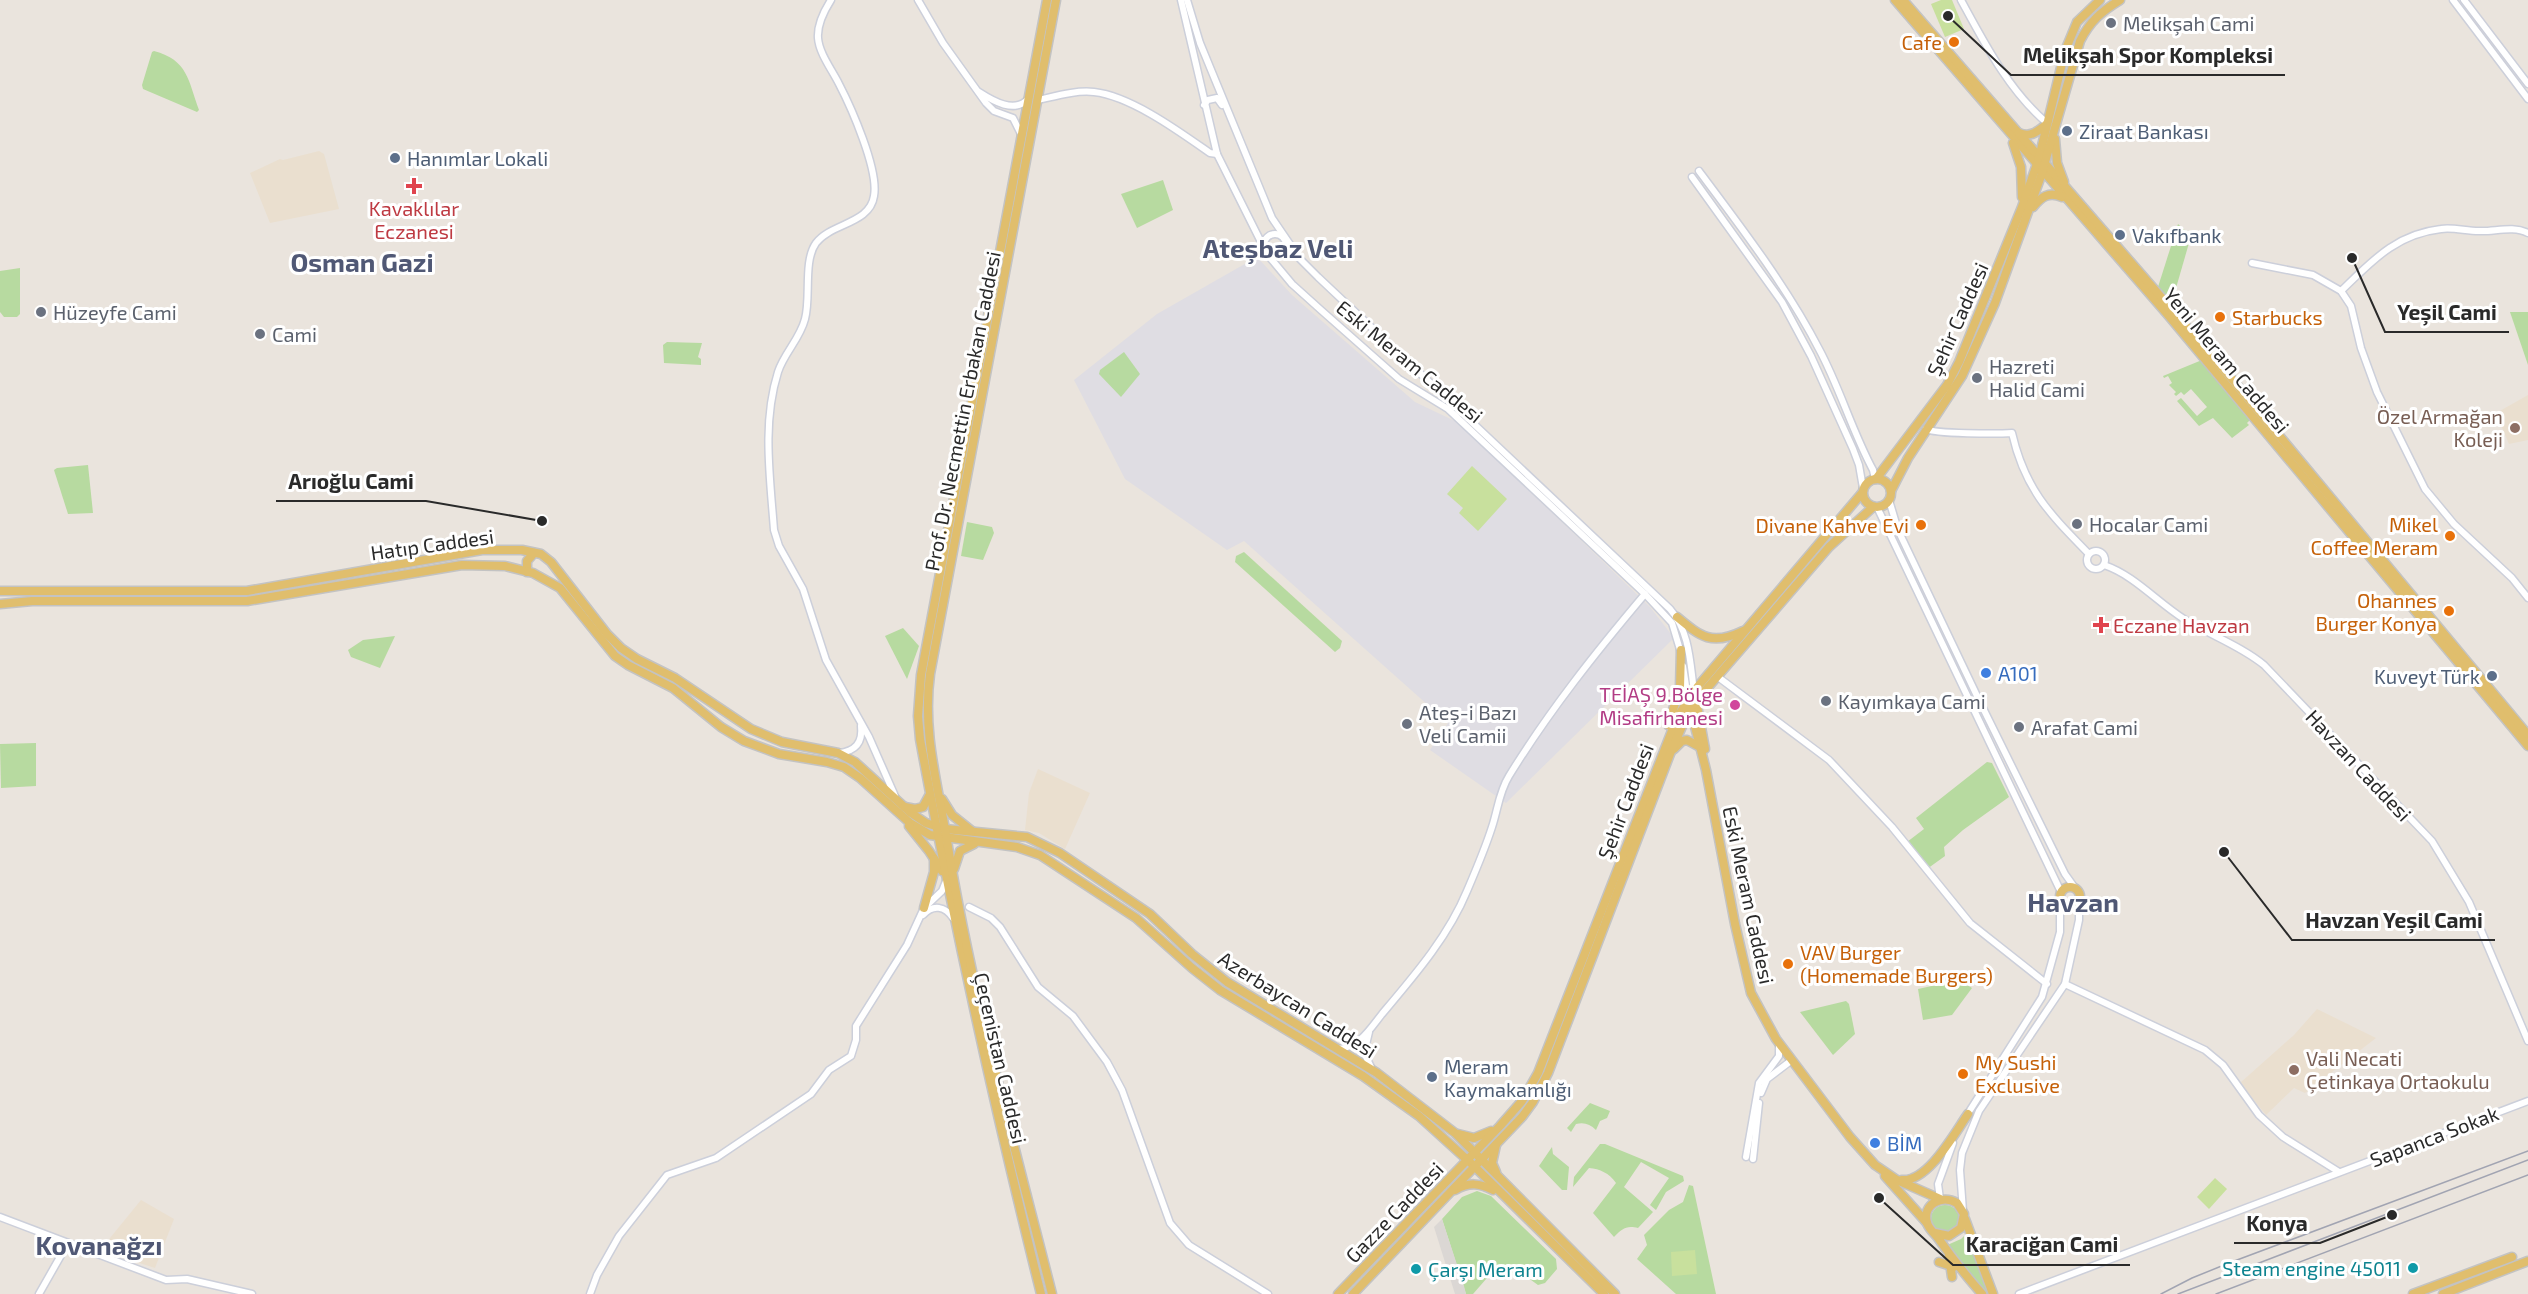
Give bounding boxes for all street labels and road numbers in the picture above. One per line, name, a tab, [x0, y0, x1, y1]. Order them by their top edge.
street label: Prof. Dr. Necmettin Erbakan Caddesi	[919, 249, 1005, 573]
street label: Şehir Caddesi	[1921, 258, 1994, 380]
street label: Yeni Meram Caddesi	[2159, 282, 2295, 438]
street label: Eski Meram Caddesi	[1332, 295, 1488, 427]
street label: Hatıp Caddesi	[369, 523, 495, 565]
street label: Havzan Caddesi	[2301, 704, 2417, 826]
street label: Şehir Caddesi	[1592, 740, 1659, 862]
street label: Eski Meram Caddesi	[1718, 804, 1780, 986]
street label: Azerbaycan Caddesi	[1214, 946, 1382, 1062]
street label: Çeçenistan Caddesi	[969, 970, 1032, 1146]
street label: Sapanca Sokak	[2366, 1101, 2502, 1171]
street label: Gazze Caddesi	[1340, 1157, 1448, 1267]

